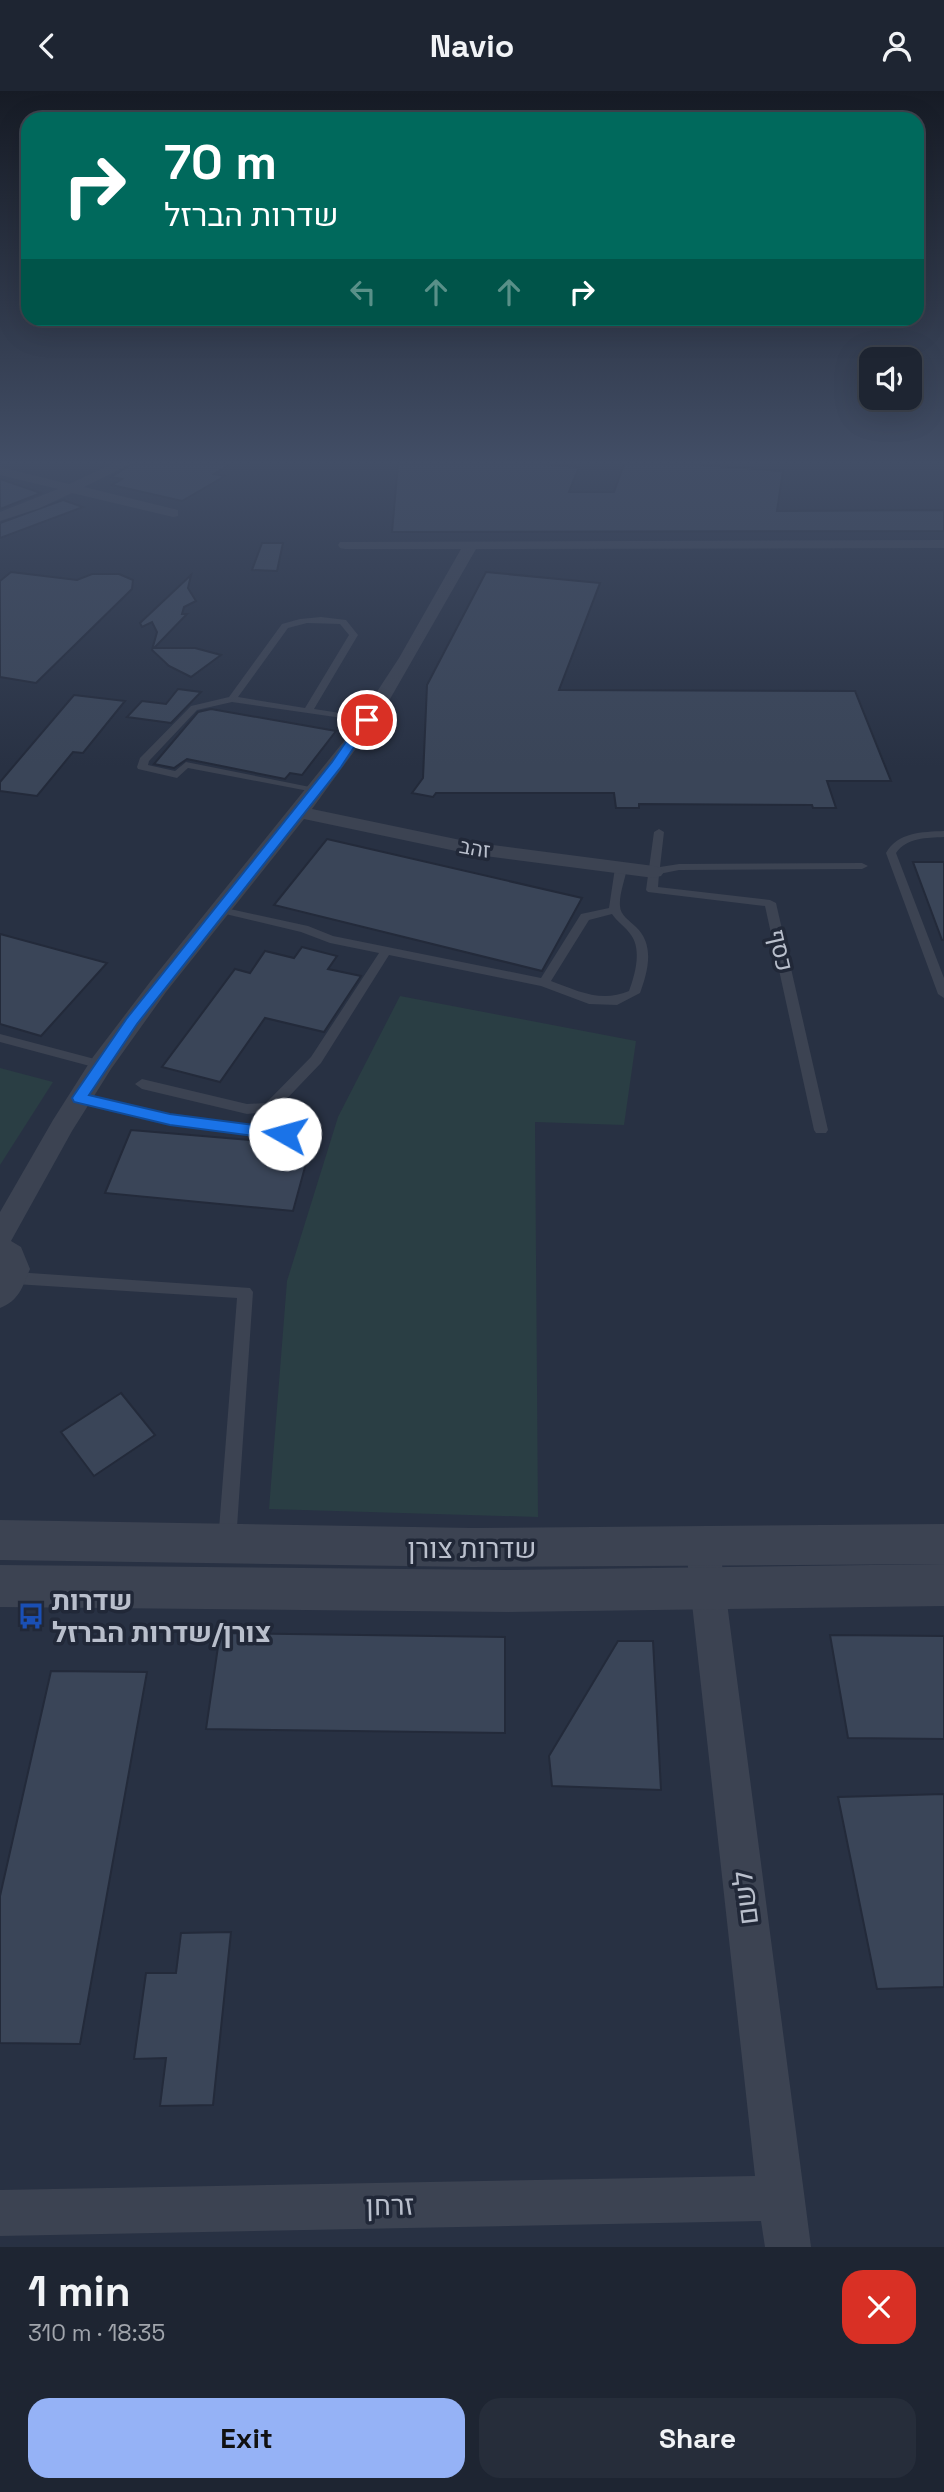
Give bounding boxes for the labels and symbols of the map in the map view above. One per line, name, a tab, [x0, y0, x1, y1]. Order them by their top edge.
pin	[337, 690, 397, 750]
street label: זהב	[457, 832, 493, 864]
street label: כסף	[761, 926, 801, 974]
position arrow	[248, 1097, 322, 1171]
street label: שדרות צורן	[408, 1530, 536, 1566]
place label: שדרות צורן/שדרות הברזל	[52, 1582, 271, 1650]
bus stop icon: שדרות צורן/שדרות הברזל	[16, 1601, 46, 1631]
street label: לשם	[724, 1869, 766, 1927]
street label: זרחן	[365, 2187, 415, 2223]

